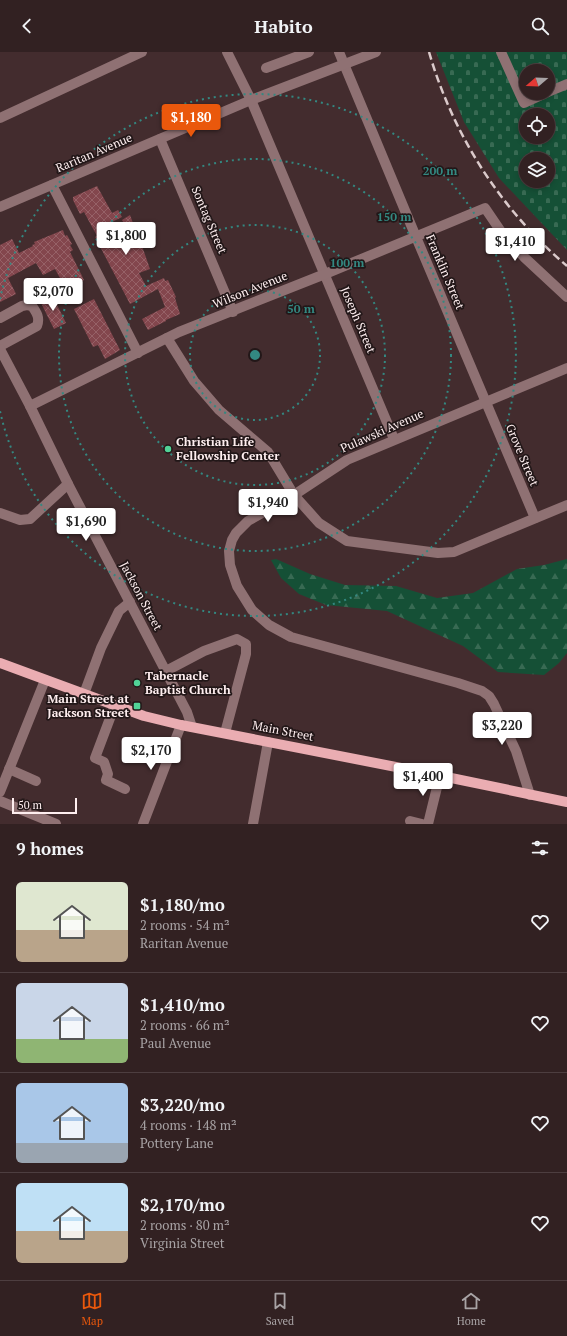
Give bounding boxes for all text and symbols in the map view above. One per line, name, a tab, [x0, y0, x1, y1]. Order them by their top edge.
text: Habito	[254, 14, 313, 38]
icon: back	[16, 15, 38, 37]
icon: search	[529, 15, 551, 37]
north arrow	[519, 64, 555, 100]
map controls	[519, 64, 555, 188]
pin: $1,180	[158, 104, 224, 138]
text: $1,180	[171, 108, 211, 126]
button: locate	[519, 108, 555, 144]
street label: Raritan Avenue	[53, 130, 134, 175]
button: layers	[519, 152, 555, 188]
text: 200 m	[423, 163, 457, 178]
street label: Sontag Street	[188, 184, 231, 256]
text: 150 m	[377, 209, 411, 224]
pin: $1,800	[93, 222, 159, 256]
text: $1,800	[106, 226, 146, 244]
pin: $1,410	[482, 228, 548, 262]
street label: Franklin Street	[423, 232, 468, 312]
text: $1,410	[495, 232, 535, 250]
text: 100 m	[330, 255, 364, 270]
street label: Wilson Avenue	[210, 268, 289, 311]
pin: $2,070	[20, 278, 86, 312]
text: $2,070	[33, 282, 73, 300]
street label: Joseph Street	[338, 284, 379, 356]
text: 50 m	[287, 301, 315, 316]
centre of rings	[248, 348, 262, 362]
street label: Pulawski Avenue	[338, 406, 426, 456]
street label: Grove Street	[503, 421, 542, 489]
place label: Christian Life Fellowship Center	[176, 434, 280, 463]
marker: Christian Life Fellowship Center	[163, 444, 173, 454]
pin: $1,940	[235, 489, 301, 523]
text: $1,940	[248, 493, 288, 511]
pin: $1,690	[53, 508, 119, 542]
text: $1,690	[66, 512, 106, 530]
street label: Jackson Street	[117, 559, 166, 633]
place label: Tabernacle Baptist Church	[145, 668, 231, 697]
marker: Tabernacle Baptist Church	[132, 678, 142, 688]
place label: Main Street at Jackson Street	[47, 691, 129, 720]
marker: Main Street at Jackson Street	[132, 701, 142, 711]
pin: $3,220	[469, 712, 535, 746]
text: $3,220	[482, 716, 522, 734]
street label: Main Street	[251, 717, 316, 744]
pin: $2,170	[118, 737, 184, 771]
text: $2,170	[131, 741, 171, 759]
pin: $1,400	[390, 763, 456, 797]
text: $1,400	[403, 767, 443, 785]
scale bar	[12, 796, 77, 815]
text: 50 m	[18, 798, 42, 812]
text: 9 homes	[16, 837, 84, 860]
icon: filters	[529, 837, 551, 859]
text: $1,180/mo	[140, 893, 225, 916]
icon: home	[48, 898, 96, 946]
icon: heart	[529, 911, 551, 933]
text: 2 rooms · 54 m²	[140, 916, 230, 934]
text: Raritan Avenue	[140, 934, 228, 952]
text: $1,410/mo	[140, 993, 225, 1016]
icon: home	[48, 999, 96, 1047]
icon: heart	[529, 1012, 551, 1034]
text: 2 rooms · 66 m²	[140, 1016, 230, 1034]
text: Paul Avenue	[140, 1034, 211, 1052]
text: $3,220/mo	[140, 1093, 225, 1116]
icon: home	[48, 1099, 96, 1147]
icon: heart	[529, 1112, 551, 1134]
text: 4 rooms · 148 m²	[140, 1116, 237, 1134]
text: Pottery Lane	[140, 1134, 213, 1152]
text: $2,170/mo	[140, 1193, 225, 1216]
icon: home	[48, 1199, 96, 1247]
icon: heart	[529, 1212, 551, 1234]
text: 2 rooms · 80 m²	[140, 1216, 230, 1234]
text: Virginia Street	[140, 1234, 225, 1252]
tab: Map	[81, 1290, 103, 1328]
tab: Saved	[266, 1290, 294, 1328]
tab: Home	[457, 1290, 486, 1328]

